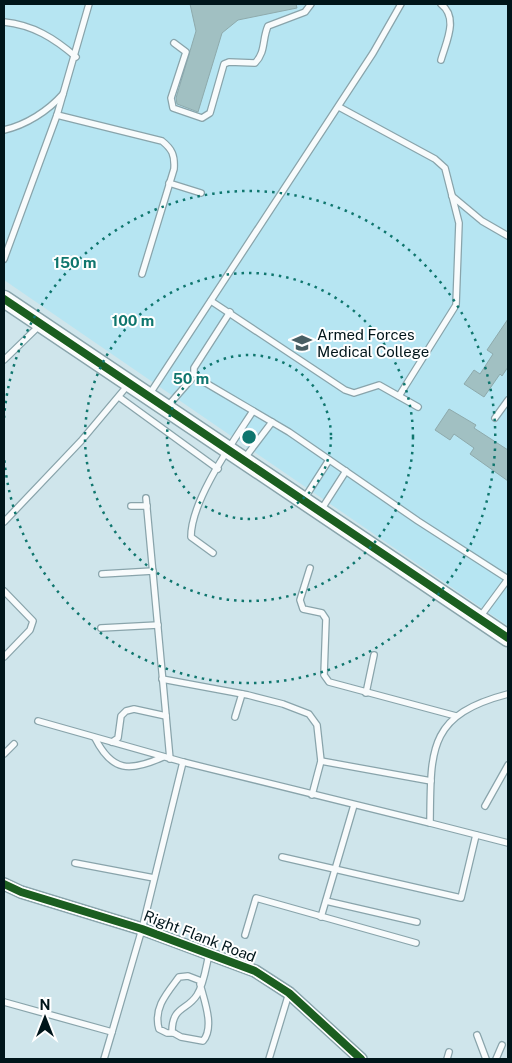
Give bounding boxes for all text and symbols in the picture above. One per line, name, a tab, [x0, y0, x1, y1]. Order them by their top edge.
text: 150 m	[53, 254, 97, 271]
text: 100 m	[112, 312, 154, 329]
place label: Armed Forces Medical College	[317, 326, 429, 360]
school or university icon: Armed Forces Medical College	[291, 332, 313, 354]
text: 50 m	[173, 370, 209, 387]
centre of rings	[240, 428, 258, 446]
street label: Right Flank Road	[141, 907, 259, 965]
north arrow	[20, 993, 70, 1043]
text: N	[40, 997, 50, 1013]

